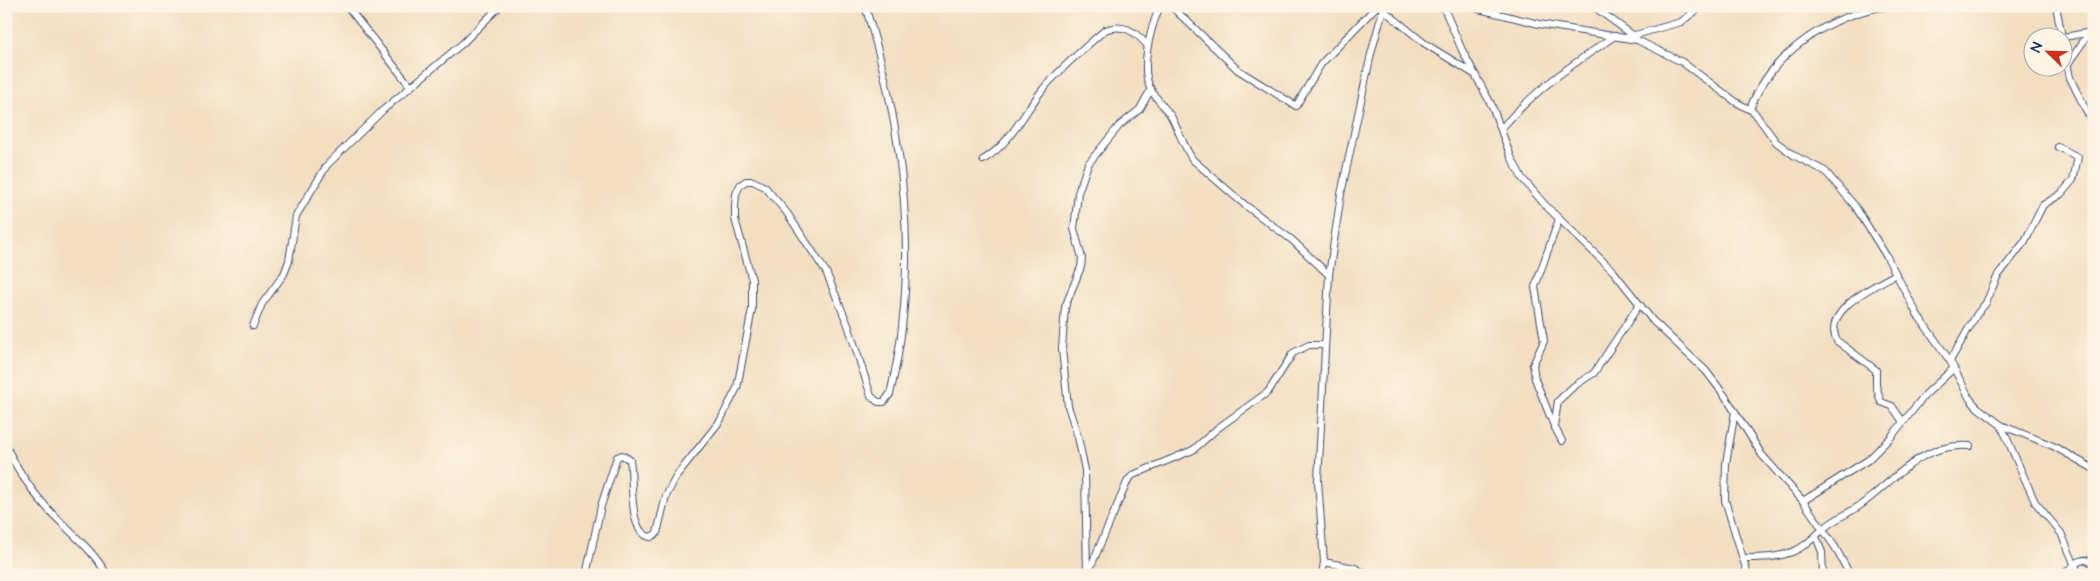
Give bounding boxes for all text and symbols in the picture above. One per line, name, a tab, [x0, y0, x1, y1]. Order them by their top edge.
north arrow	[2022, 28, 2072, 78]
text: N	[2026, 39, 2048, 55]

